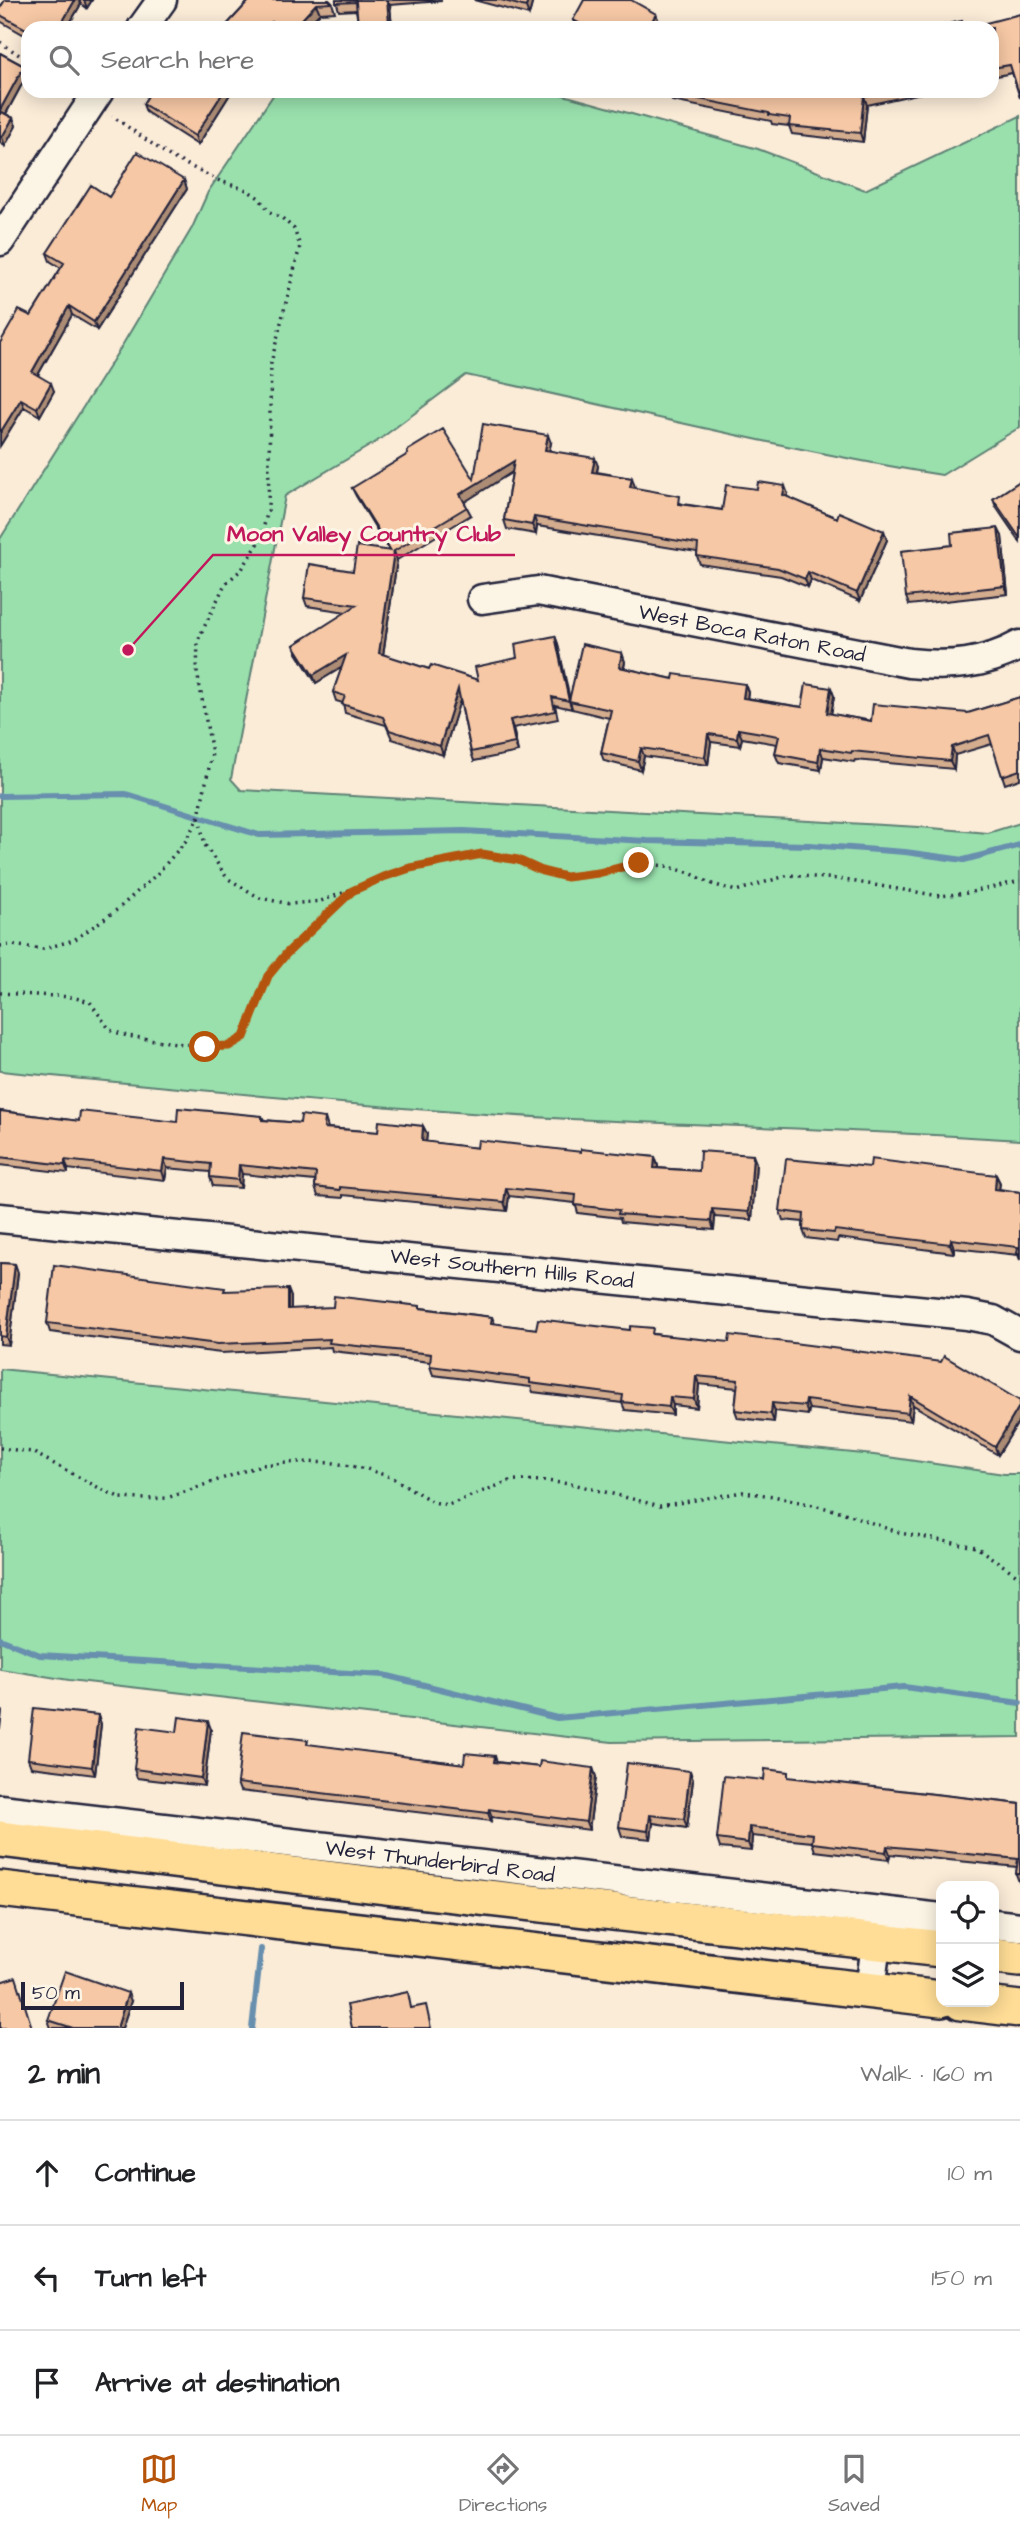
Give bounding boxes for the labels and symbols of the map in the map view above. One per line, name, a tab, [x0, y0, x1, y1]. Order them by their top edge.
callout: Moon Valley Country Club	[213, 511, 515, 555]
text: Moon Valley Country Club	[227, 518, 501, 552]
street label: West Boca Raton Road	[636, 597, 868, 670]
route end	[623, 847, 654, 878]
route start	[189, 1031, 220, 1062]
street label: West Southern Hills Road	[389, 1241, 635, 1296]
street label: West Thunderbird Road	[324, 1833, 557, 1890]
scale bar	[21, 1979, 184, 2011]

